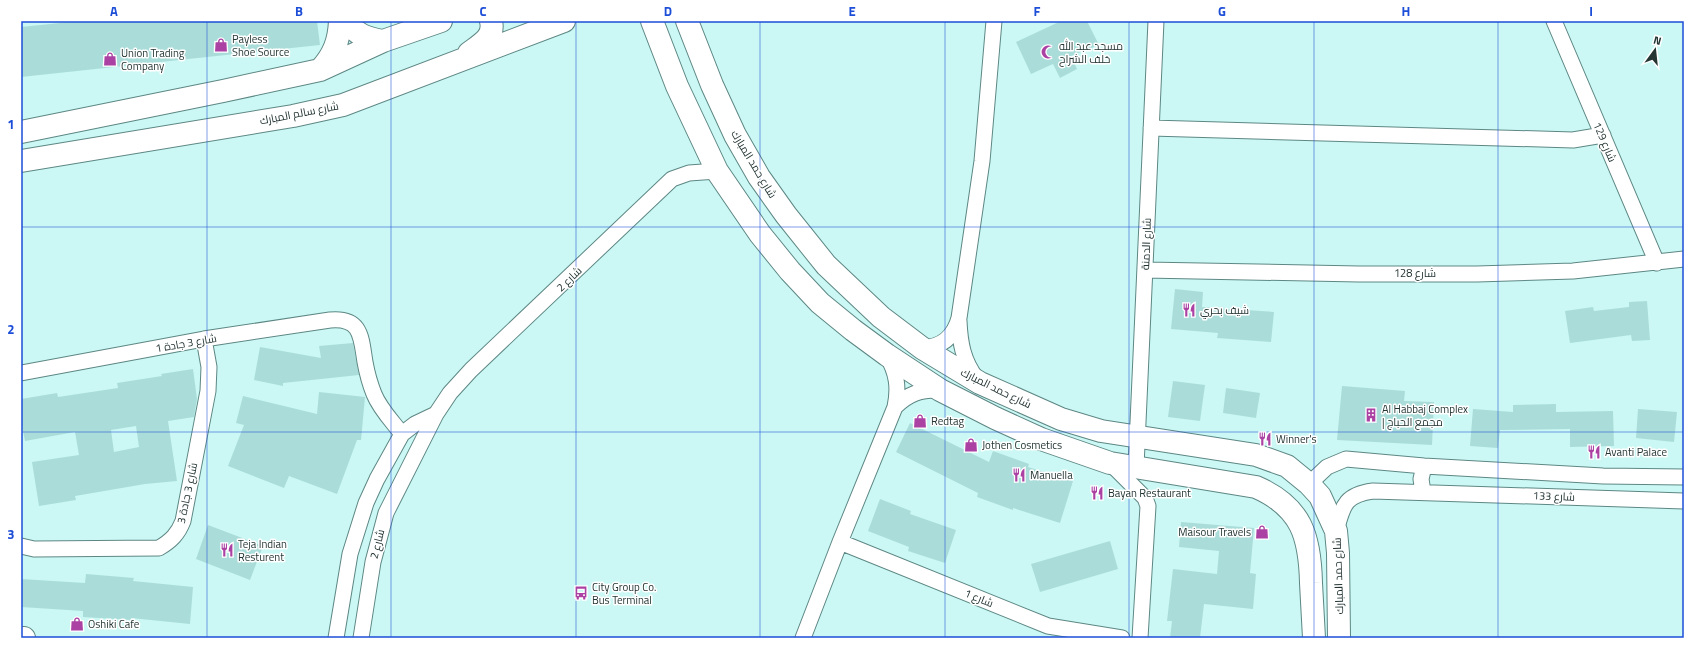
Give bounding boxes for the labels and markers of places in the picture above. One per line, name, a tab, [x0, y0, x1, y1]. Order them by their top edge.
place label: Payless Shoe Source	[232, 31, 290, 60]
shop icon: Payless Shoe Source	[213, 37, 229, 53]
place label: مسجد عبد الله خلف الشراح	[1059, 38, 1123, 67]
mosque icon: مسجد عبد الله خلف الشراح	[1040, 44, 1056, 60]
place label: Union Trading Company	[121, 45, 185, 74]
shop icon: Union Trading Company	[102, 51, 118, 67]
restaurant icon: شيف بحري	[1181, 302, 1197, 318]
place label: شيف بحري	[1200, 302, 1249, 319]
place label: Al Habbaj Complex | مجمع الحباج	[1382, 401, 1468, 430]
building icon: Al Habbaj Complex | مجمع الحباج	[1363, 407, 1379, 423]
shop icon: Redtag	[912, 413, 928, 429]
place label: Redtag	[931, 413, 964, 429]
restaurant icon: Winner's	[1257, 431, 1273, 447]
place label: Winner's	[1276, 431, 1317, 447]
shop icon: Jothen Cosmetics	[963, 437, 979, 453]
place label: Jothen Cosmetics	[982, 437, 1062, 453]
restaurant icon: Avanti Palace	[1586, 444, 1602, 460]
place label: Avanti Palace	[1605, 444, 1667, 460]
restaurant icon: Manuella	[1011, 467, 1027, 483]
place label: Manuella	[1030, 467, 1073, 483]
restaurant icon: Bayan Restaurant	[1089, 485, 1105, 501]
place label: Bayan Restaurant	[1108, 485, 1191, 501]
place label: Maisour Travels	[1178, 524, 1251, 540]
shop icon: Maisour Travels	[1254, 524, 1270, 540]
place label: Teja Indian Resturent	[238, 536, 287, 565]
restaurant icon: Teja Indian Resturent	[219, 542, 235, 558]
place label: City Group Co. Bus Terminal	[592, 579, 656, 608]
bus stop icon: City Group Co. Bus Terminal	[573, 585, 589, 601]
shop icon: Oshiki Cafe	[69, 616, 85, 632]
place label: Oshiki Cafe	[88, 616, 140, 632]

